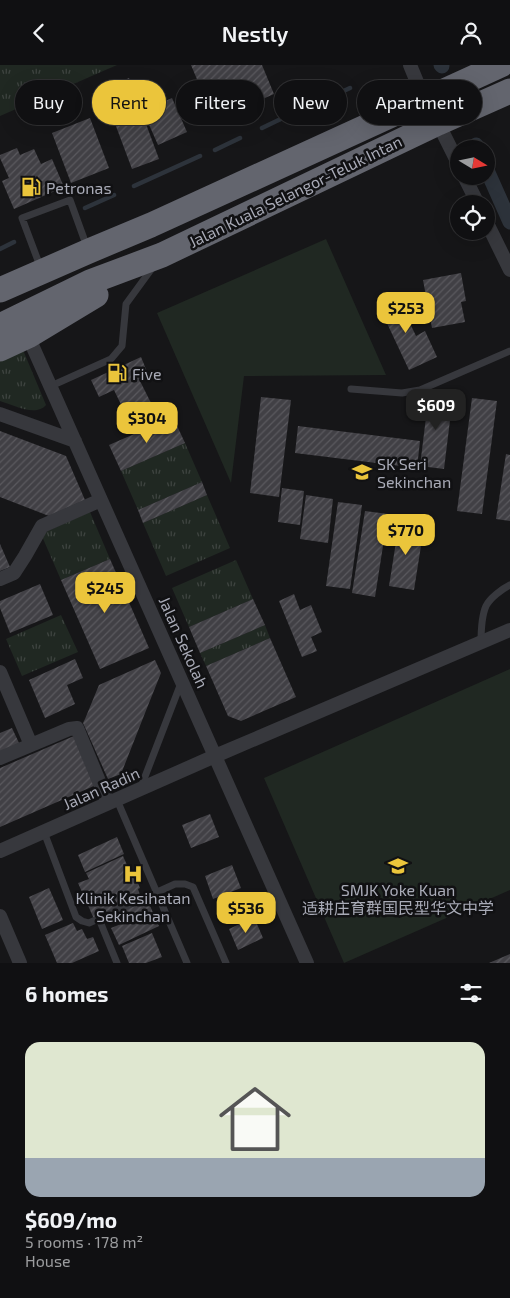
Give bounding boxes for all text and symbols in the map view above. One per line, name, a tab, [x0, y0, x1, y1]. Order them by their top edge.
icon: back	[25, 19, 53, 47]
icon: person	[457, 19, 485, 47]
text: Nestly	[222, 20, 288, 46]
chip: Buy	[15, 80, 82, 125]
chip: Rent	[92, 80, 166, 125]
chip: Filters	[176, 80, 264, 125]
chip: New	[274, 80, 347, 125]
chip: Apartment	[357, 80, 482, 125]
street label: Jalan Kuala Selangor-Teluk Intan	[185, 131, 405, 251]
north arrow	[450, 140, 495, 185]
map controls	[450, 140, 495, 240]
fuel station icon: Petronas	[20, 176, 42, 198]
place label: Petronas	[46, 178, 112, 197]
button: locate	[450, 195, 495, 240]
pin: $253	[376, 291, 436, 334]
text: $253	[388, 298, 424, 317]
fuel station icon: Five	[106, 362, 128, 384]
place label: Five	[132, 364, 162, 383]
pin: $609	[406, 389, 466, 431]
text: $609	[417, 395, 455, 414]
pin: $304	[117, 401, 177, 444]
text: $304	[128, 408, 166, 427]
place label: SK Seri Sekinchan	[377, 454, 451, 491]
school or university icon: SK Seri Sekinchan	[351, 461, 373, 483]
pin: $770	[376, 513, 436, 556]
text: $770	[388, 520, 424, 539]
pin: $245	[75, 571, 135, 614]
text: $245	[86, 578, 124, 597]
street label: Jalan Sekolah	[155, 593, 213, 691]
street label: Jalan Radin	[60, 763, 142, 813]
school or university icon: SMJK Yoke Kuan 适耕庄育群国民型华文中学	[387, 855, 409, 877]
hospital icon: Klinik Kesihatan Sekinchan	[122, 863, 144, 885]
place label: SMJK Yoke Kuan 适耕庄育群国民型华文中学	[302, 880, 494, 917]
place label: Klinik Kesihatan Sekinchan	[75, 888, 191, 925]
pin: $536	[216, 891, 276, 934]
text: $536	[228, 898, 264, 917]
icon: filters	[457, 979, 485, 1007]
text: 6 homes	[25, 981, 108, 1006]
icon: home	[210, 1074, 300, 1164]
text: $609/mo	[25, 1207, 117, 1232]
text: 5 rooms · 178 m²	[25, 1232, 143, 1251]
text: House	[25, 1251, 71, 1270]

